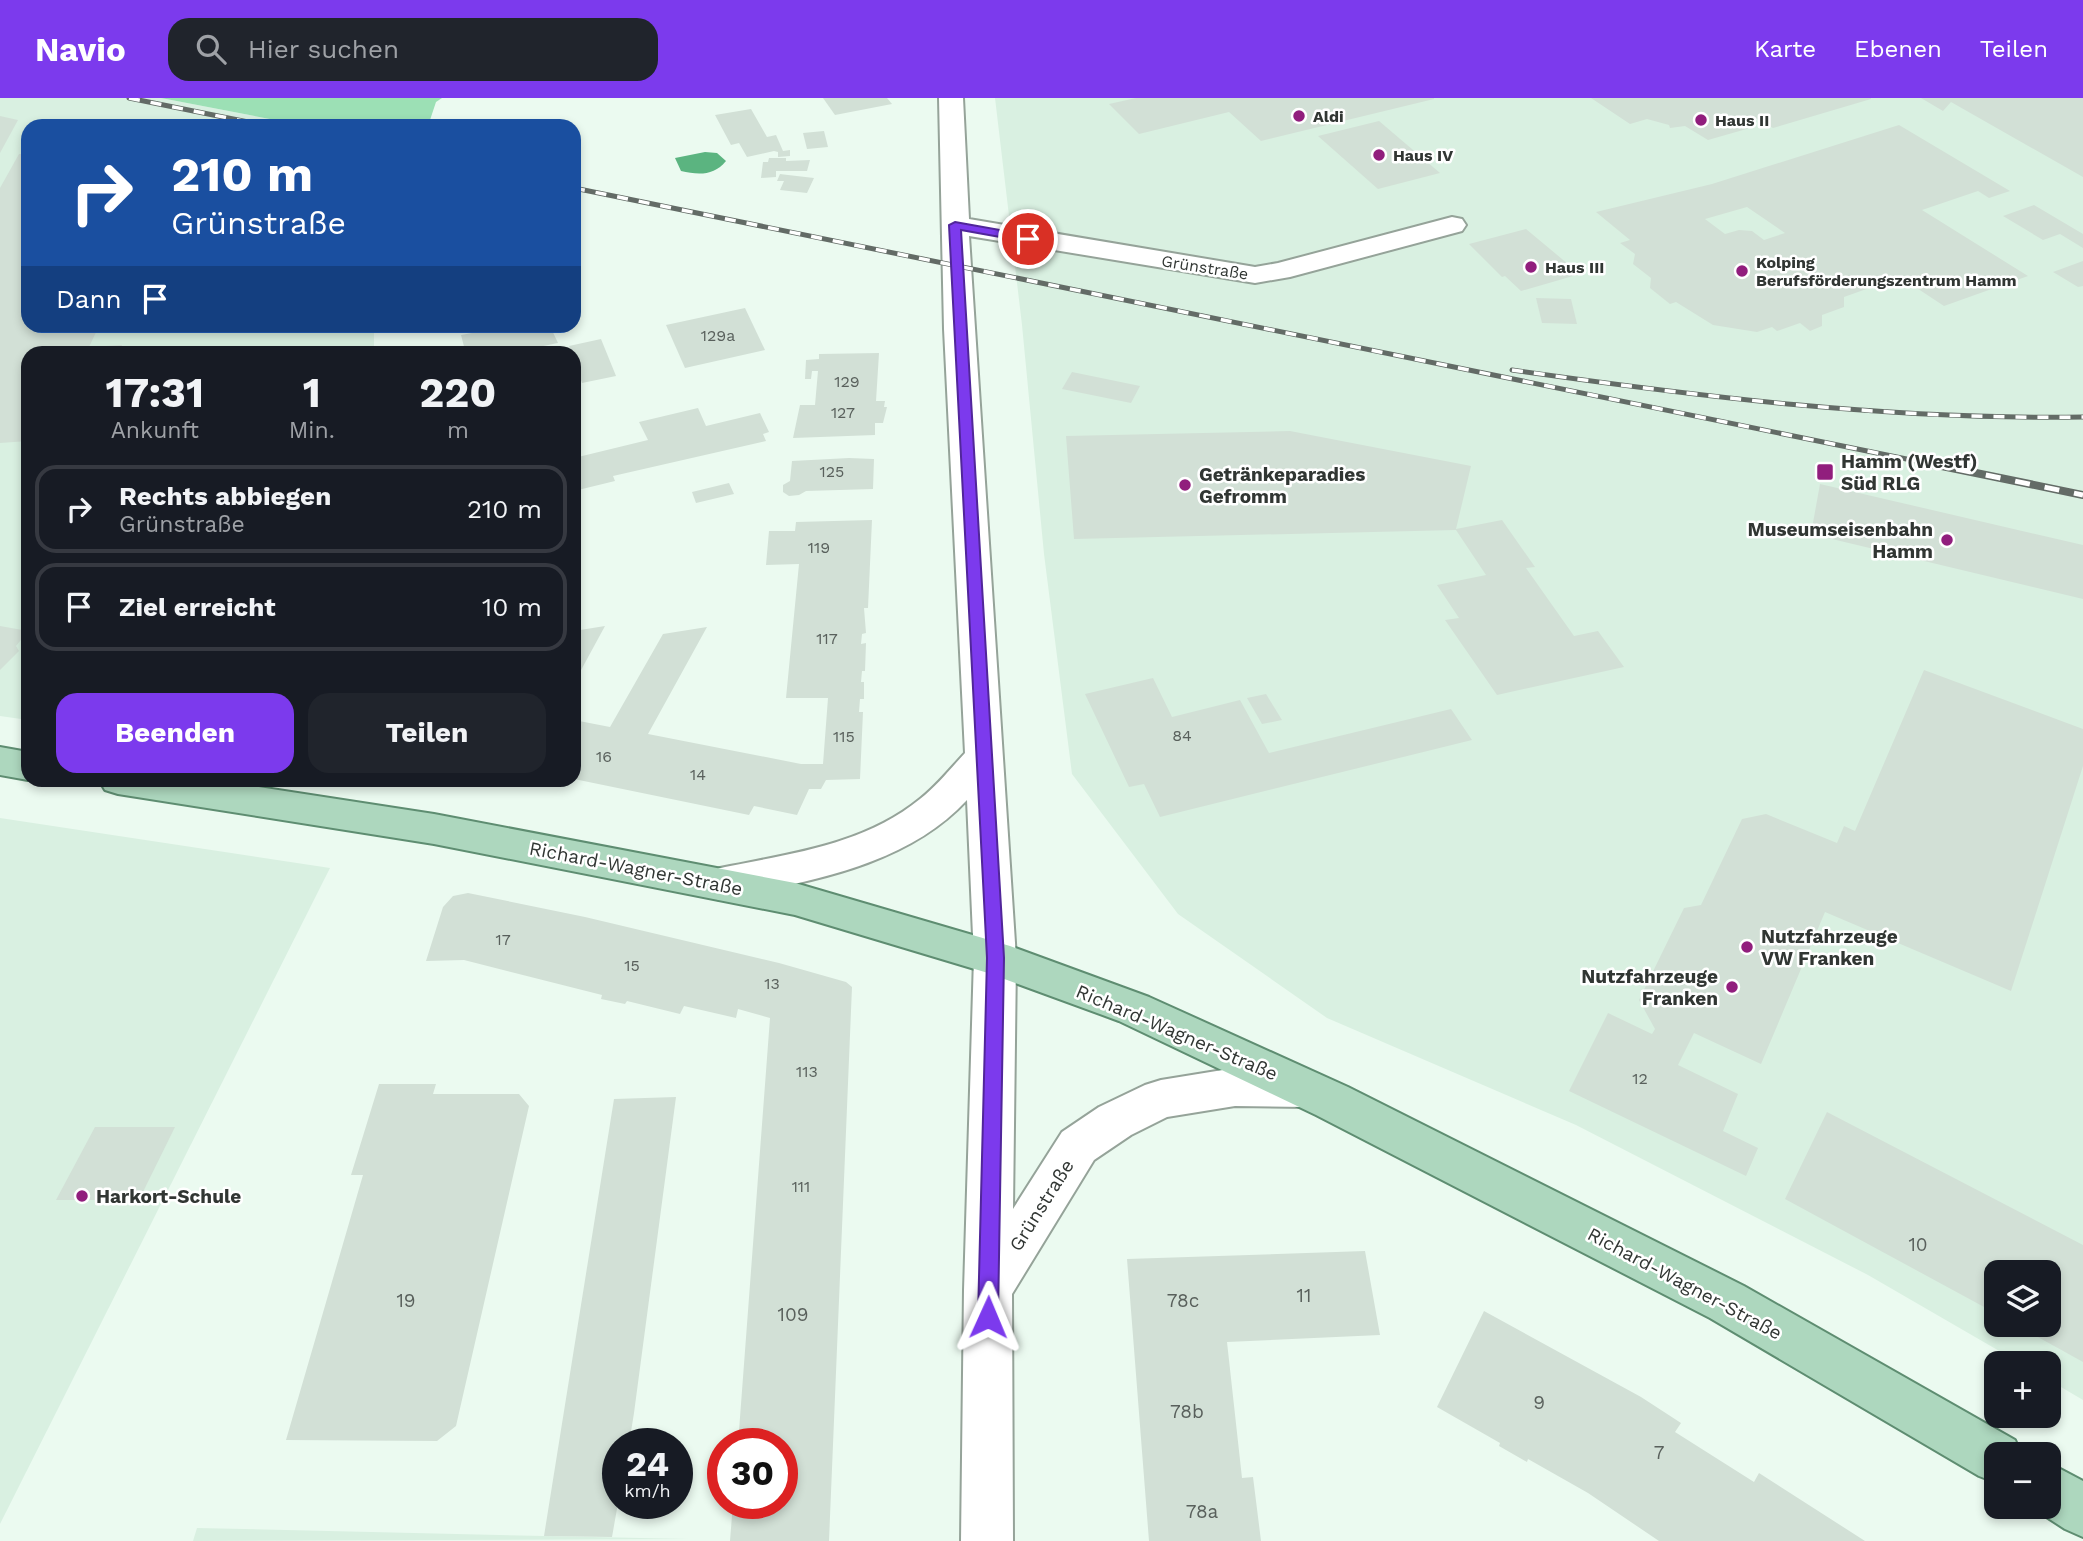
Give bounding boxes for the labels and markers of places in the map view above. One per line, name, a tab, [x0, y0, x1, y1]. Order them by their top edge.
place label: Aldi	[1313, 107, 1344, 126]
marker: Aldi	[1291, 108, 1307, 124]
place label: Haus II	[1715, 111, 1769, 130]
marker: Haus II	[1693, 112, 1709, 128]
place label: Haus IV	[1393, 146, 1453, 165]
marker: Haus IV	[1371, 147, 1387, 163]
pin	[998, 209, 1058, 269]
place label: Kolping Berufsförderungszentrum Hamm	[1756, 253, 2017, 290]
place label: Haus III	[1545, 258, 1604, 277]
marker: Haus III	[1523, 259, 1539, 275]
marker: Kolping Berufsförderungszentrum Hamm	[1734, 263, 1750, 279]
place label: Hamm (Westf) Süd RLG	[1841, 450, 1978, 495]
marker: Hamm (Westf) Süd RLG	[1815, 462, 1835, 482]
place label: Getränkeparadies Gefromm	[1199, 463, 1365, 508]
marker: Getränkeparadies Gefromm	[1177, 477, 1193, 493]
place label: Museumseisenbahn Hamm	[1747, 518, 1933, 563]
marker: Museumseisenbahn Hamm	[1939, 532, 1955, 548]
place label: Nutzfahrzeuge VW Franken	[1761, 925, 1898, 970]
marker: Nutzfahrzeuge VW Franken	[1739, 939, 1755, 955]
place label: Nutzfahrzeuge Franken	[1581, 965, 1718, 1010]
marker: Nutzfahrzeuge Franken	[1724, 979, 1740, 995]
place label: Harkort-Schule	[96, 1185, 241, 1208]
marker: Harkort-Schule	[74, 1188, 90, 1204]

